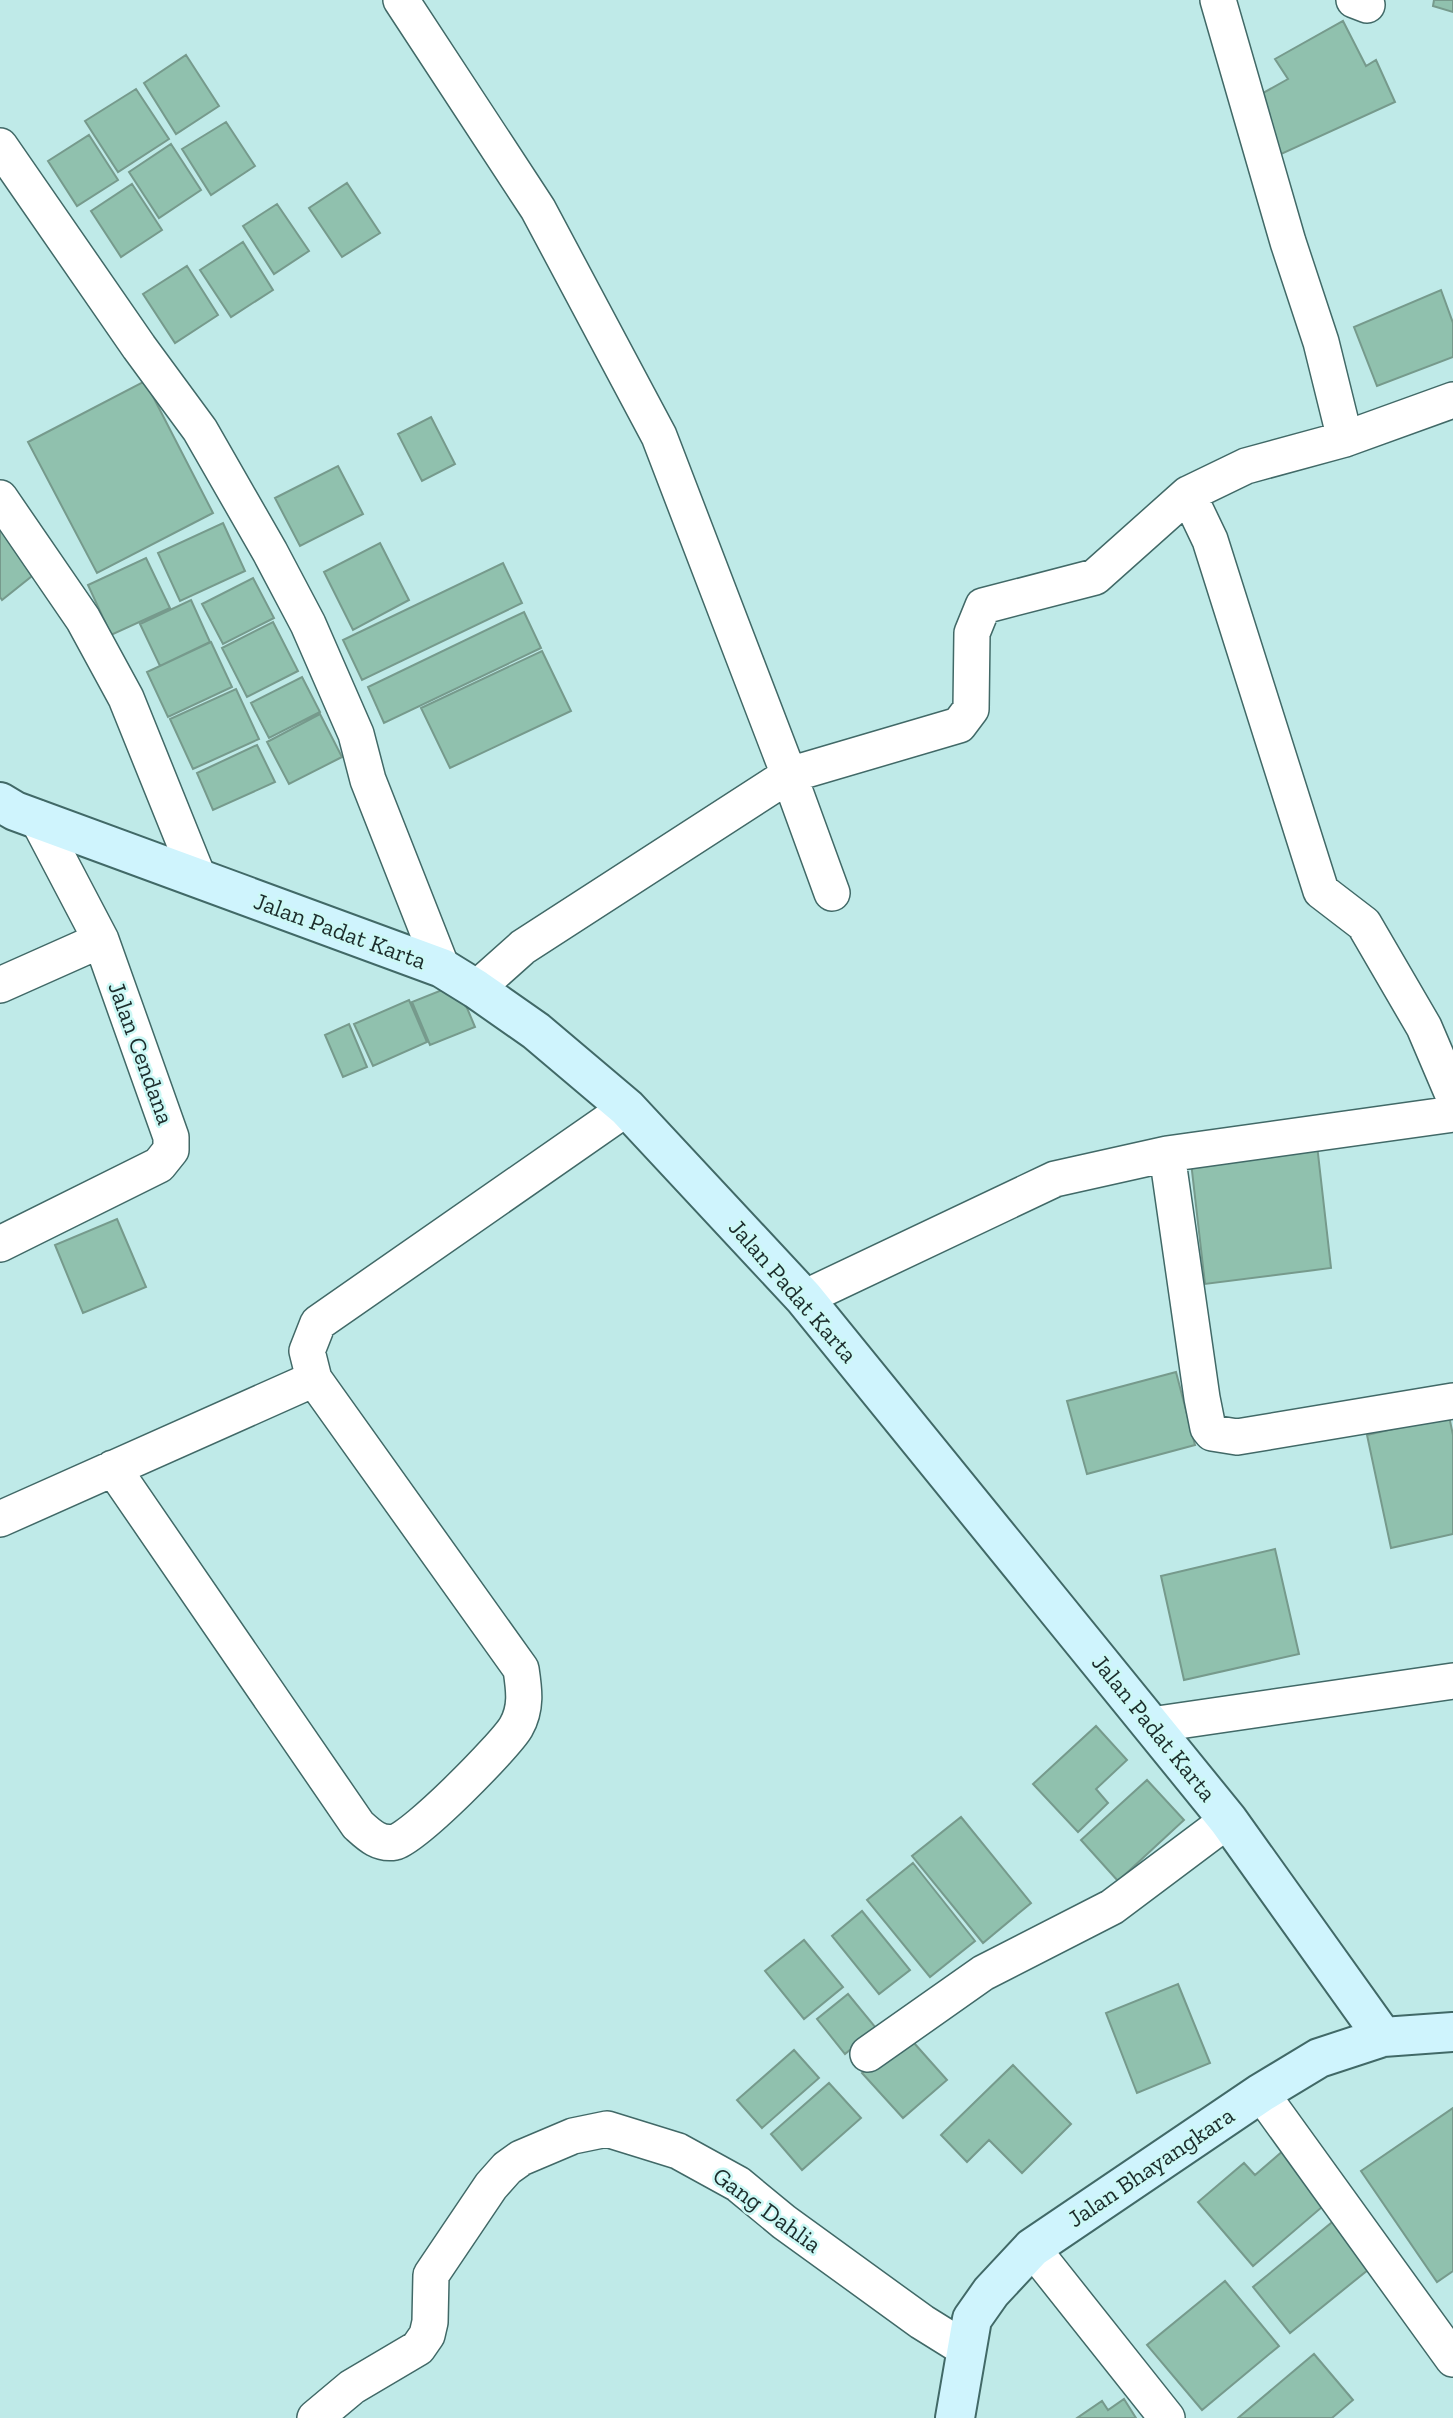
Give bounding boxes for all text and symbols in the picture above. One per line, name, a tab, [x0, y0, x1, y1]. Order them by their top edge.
street label: Jalan Padat Karta	[250, 886, 431, 975]
street label: Jalan Cendana	[102, 978, 181, 1129]
street label: Jalan Padat Karta	[723, 1213, 864, 1369]
street label: Jalan Padat Karta	[1086, 1648, 1223, 1807]
street label: Jalan Bhayangkara	[1062, 2100, 1240, 2233]
street label: Gang Dahlia	[707, 2161, 828, 2259]

